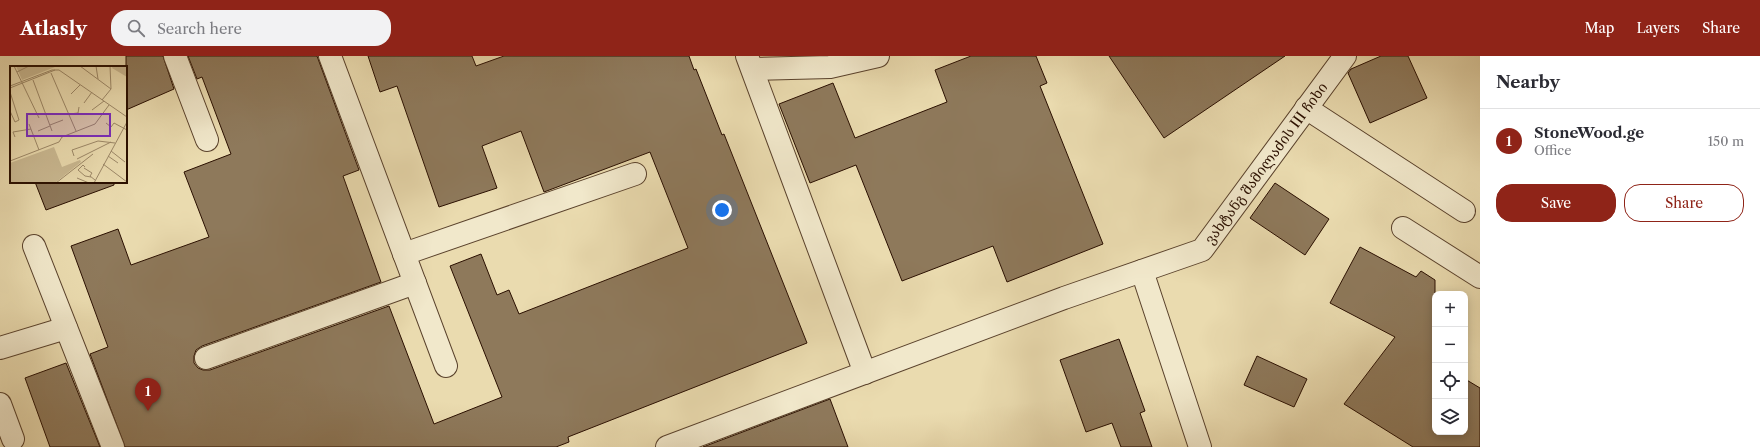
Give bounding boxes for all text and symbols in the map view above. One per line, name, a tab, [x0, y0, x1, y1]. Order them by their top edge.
search box	[111, 10, 391, 46]
text: Atlasly	[20, 17, 87, 40]
icon: search	[125, 17, 147, 39]
text: Search here	[157, 19, 242, 38]
text: Map	[1584, 19, 1614, 37]
text: Layers	[1636, 19, 1680, 37]
text: Share	[1702, 19, 1740, 37]
inset map	[10, 66, 127, 183]
text: Nearby	[1496, 72, 1560, 92]
street label: ვახტანგ შამილაძის III ჩიხი	[1201, 79, 1331, 248]
text: StoneWood.ge	[1534, 123, 1644, 142]
text: 1	[1506, 133, 1512, 149]
text: 150 m	[1708, 133, 1744, 149]
text: Office	[1534, 142, 1571, 158]
button: Save	[1496, 184, 1616, 222]
button: Share	[1624, 184, 1744, 222]
your location	[712, 200, 732, 220]
map controls	[1432, 291, 1468, 435]
button: +	[1432, 291, 1468, 327]
button: −	[1432, 327, 1468, 363]
button: locate	[1432, 363, 1468, 399]
pin: 1	[135, 378, 161, 411]
button: layers	[1432, 399, 1468, 435]

